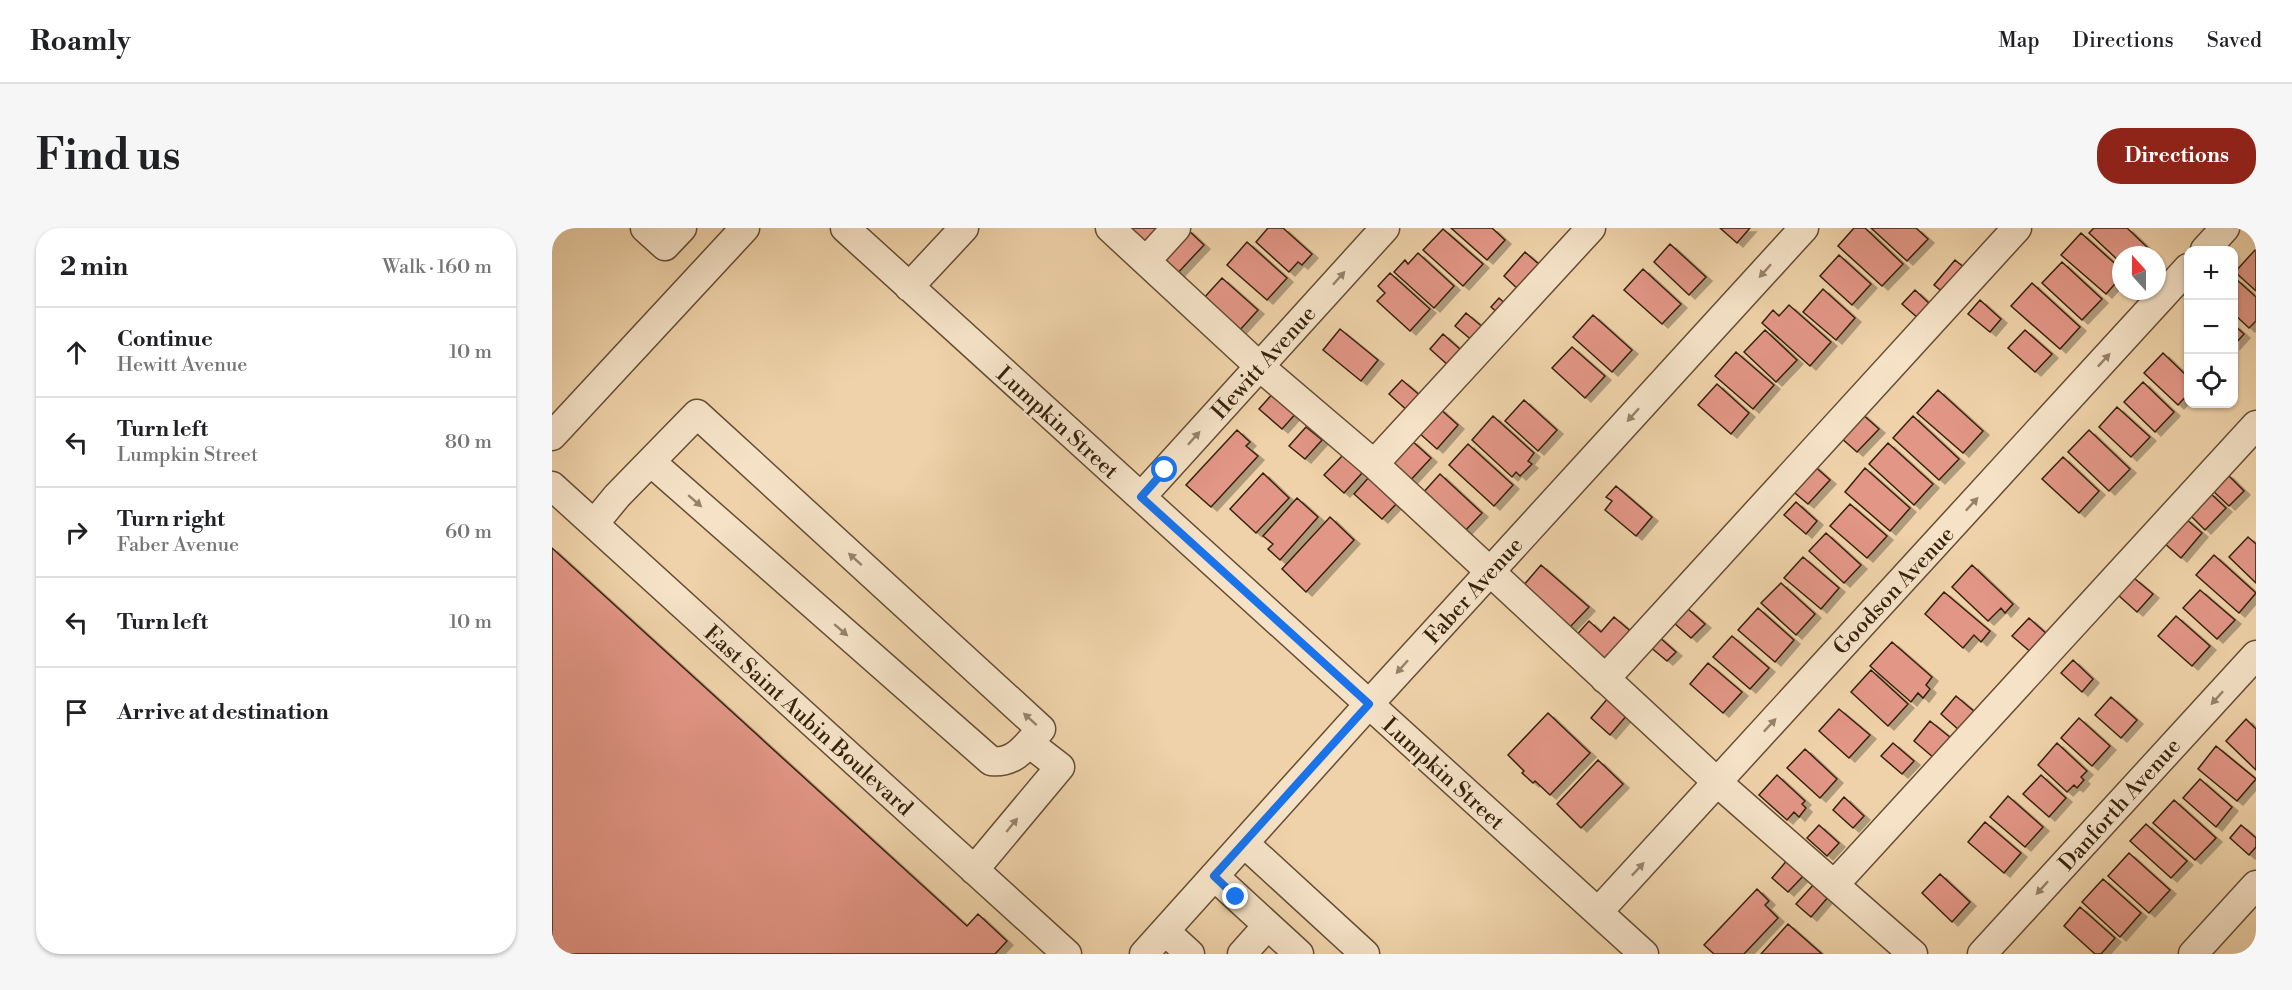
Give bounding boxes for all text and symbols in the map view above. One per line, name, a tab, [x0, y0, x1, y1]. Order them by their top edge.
text: Roamly	[30, 24, 131, 59]
text: Map	[1998, 28, 2040, 54]
text: Directions	[2073, 28, 2174, 54]
text: Saved	[2207, 28, 2262, 54]
button: Directions	[2097, 128, 2256, 184]
text: Find us	[36, 130, 180, 183]
north arrow	[2112, 246, 2166, 300]
map controls	[2184, 246, 2238, 408]
button: +	[2184, 246, 2238, 300]
text: 2 min	[60, 251, 128, 283]
text: Walk · 160 m	[382, 255, 492, 280]
one-way arrow	[1759, 263, 1772, 278]
one-way arrow	[1332, 271, 1345, 286]
button: −	[2184, 300, 2238, 354]
street label: Hewitt Avenue	[1206, 301, 1322, 425]
text: Continue	[117, 326, 213, 353]
icon: ahead	[60, 336, 93, 369]
text: 10 m	[449, 340, 492, 365]
text: Hewitt Avenue	[117, 353, 247, 378]
one-way arrow	[2097, 353, 2110, 368]
button: locate	[2184, 354, 2238, 408]
street label: Lumpkin Street	[990, 361, 1124, 485]
one-way arrow	[1627, 407, 1640, 422]
text: Turn left	[117, 416, 208, 443]
icon: left	[60, 426, 93, 459]
text: 80 m	[445, 430, 492, 455]
one-way arrow	[1187, 431, 1200, 446]
text: Lumpkin Street	[117, 443, 258, 468]
route start	[1151, 456, 1177, 482]
one-way arrow	[687, 494, 702, 507]
one-way arrow	[1965, 497, 1978, 512]
text: Turn right	[117, 506, 225, 533]
icon: right	[60, 516, 93, 549]
text: 60 m	[445, 520, 492, 545]
street label: Goodson Avenue	[1828, 521, 1960, 661]
street label: Faber Avenue	[1419, 532, 1529, 650]
text: Faber Avenue	[117, 533, 239, 558]
one-way arrow	[848, 553, 863, 566]
icon: left	[60, 606, 93, 639]
text: Turn left	[117, 609, 208, 636]
text: 10 m	[449, 610, 492, 635]
street label: East Saint Aubin Boulevard	[698, 620, 918, 822]
one-way arrow	[833, 623, 849, 636]
one-way arrow	[1396, 660, 1410, 674]
one-way arrow	[2210, 691, 2224, 705]
icon: arrive	[60, 696, 93, 729]
text: Arrive at destination	[117, 699, 329, 726]
street label: Lumpkin Street	[1376, 712, 1510, 836]
one-way arrow	[1023, 713, 1038, 726]
one-way arrow	[1762, 718, 1776, 732]
street label: Danforth Avenue	[2053, 733, 2187, 877]
one-way arrow	[1005, 817, 1018, 833]
one-way arrow	[1631, 862, 1644, 877]
one-way arrow	[2036, 881, 2050, 895]
route end	[1222, 883, 1248, 909]

